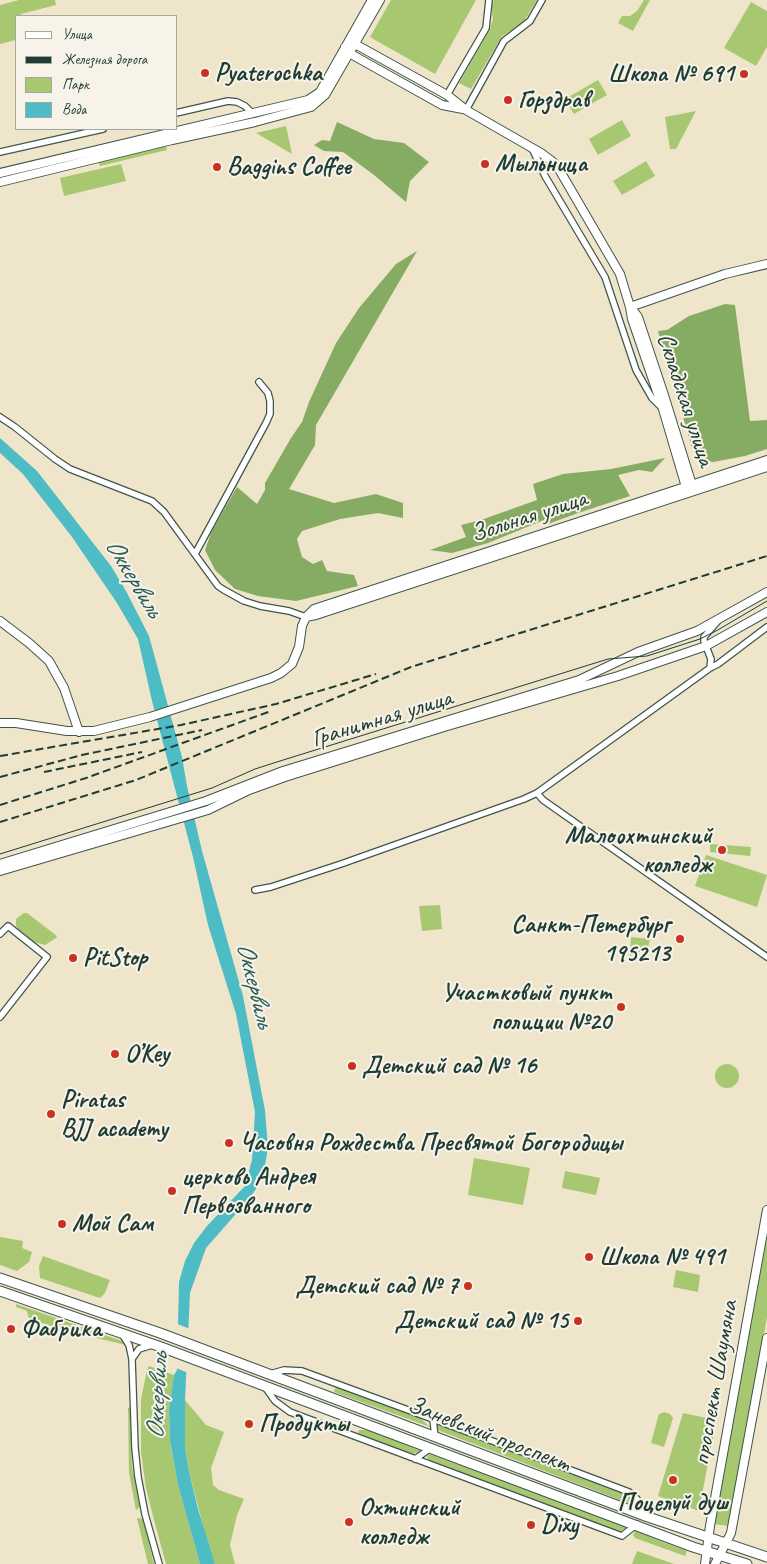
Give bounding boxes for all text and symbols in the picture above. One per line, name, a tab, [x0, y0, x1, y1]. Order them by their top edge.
legend	[15, 15, 178, 130]
text: Улица	[62, 25, 92, 44]
text: Железная дорога	[62, 50, 147, 69]
place label: Pyaterochka	[215, 58, 322, 88]
place label: Школа № 691	[608, 59, 734, 89]
marker: Pyaterochka	[199, 67, 211, 79]
marker: Школа № 691	[738, 68, 750, 80]
text: Парк	[62, 75, 89, 94]
place label: Горздрав	[518, 85, 589, 115]
marker: Горздрав	[502, 94, 514, 106]
text: Вода	[62, 100, 86, 119]
place label: Мыльница	[495, 149, 587, 179]
place label: Baggins Coffee	[227, 152, 351, 182]
marker: Мыльница	[479, 158, 491, 170]
marker: Baggins Coffee	[211, 161, 223, 173]
street label: Складская улица	[649, 330, 721, 470]
street label: Зольная улица	[467, 484, 591, 550]
water label: Оккервиль	[97, 533, 169, 623]
street label: Гранитная улица	[308, 683, 456, 755]
place label: Малоохтинский колледж	[565, 821, 712, 880]
marker: Малоохтинский колледж	[716, 844, 728, 856]
place label: Санкт-Петербург 195213	[511, 910, 670, 969]
marker: Санкт-Петербург 195213	[674, 933, 686, 945]
water label: Оккервиль	[228, 939, 280, 1031]
place label: PitStop	[83, 943, 147, 973]
marker: PitStop	[67, 952, 79, 964]
place label: Участковый пункт полиции №20	[441, 978, 611, 1037]
marker: Участковый пункт полиции №20	[615, 1001, 627, 1013]
place label: O’Key	[125, 1039, 169, 1069]
marker: O’Key	[109, 1048, 121, 1060]
place label: Детский сад № 16	[362, 1051, 536, 1081]
marker: Детский сад № 16	[346, 1060, 358, 1072]
place label: Piratas BJJ academy	[61, 1085, 168, 1144]
marker: Piratas BJJ academy	[45, 1108, 57, 1120]
place label: Часовня Рождества Пресвятой Богородицы	[239, 1128, 622, 1158]
marker: Часовня Рождества Пресвятой Богородицы	[223, 1137, 235, 1149]
place label: церковь Андрея Первозванного	[182, 1162, 315, 1221]
marker: церковь Андрея Первозванного	[166, 1185, 178, 1197]
place label: Мой Сам	[72, 1209, 153, 1239]
marker: Мой Сам	[56, 1218, 68, 1230]
place label: Школа № 491	[599, 1242, 725, 1272]
marker: Школа № 491	[583, 1251, 595, 1263]
place label: Детский сад № 7	[296, 1271, 458, 1301]
marker: Детский сад № 7	[462, 1280, 474, 1292]
street label: проспект Шаумяна	[687, 1298, 745, 1468]
place label: Детский сад № 15	[395, 1306, 568, 1336]
place label: Фабрика	[21, 1314, 101, 1344]
marker: Детский сад № 15	[572, 1315, 584, 1327]
marker: Фабрика	[5, 1323, 17, 1335]
water label: Оккервиль	[140, 1352, 176, 1440]
street label: Заневский проспект	[403, 1390, 575, 1480]
place label: Продукты	[259, 1409, 349, 1439]
marker: Продукты	[243, 1418, 255, 1430]
marker: Поцелуй душ	[667, 1474, 679, 1486]
place label: Поцелуй душ	[618, 1488, 728, 1518]
place label: Охтинский колледж	[359, 1493, 460, 1552]
place label: Dixy	[541, 1510, 578, 1540]
marker: Охтинский колледж	[343, 1516, 355, 1528]
marker: Dixy	[525, 1519, 537, 1531]

